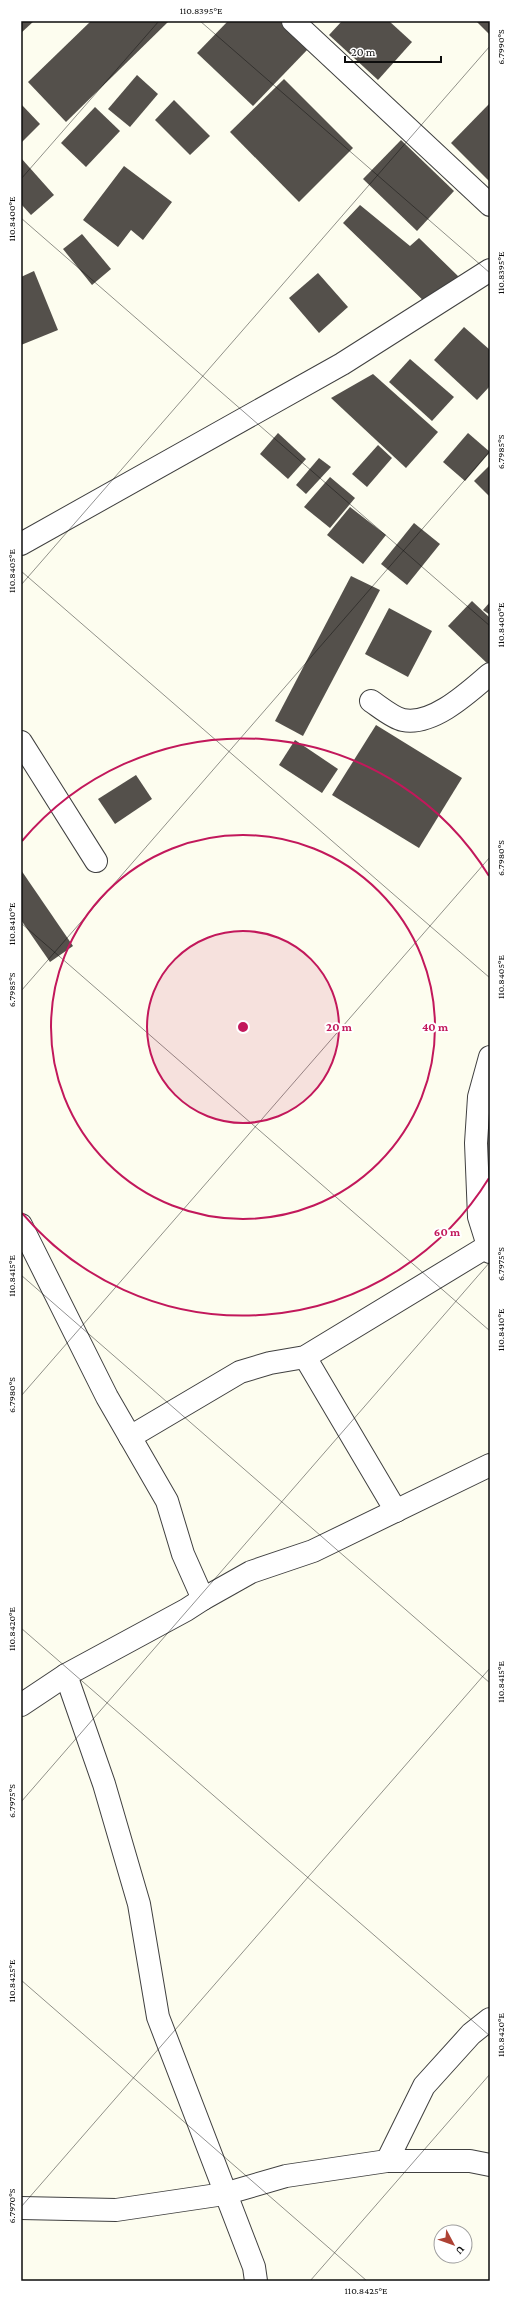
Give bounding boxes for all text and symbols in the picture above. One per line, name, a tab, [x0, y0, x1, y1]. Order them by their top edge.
text: 110.8395°E	[180, 5, 223, 16]
text: 6.7990°S	[495, 29, 506, 65]
scale bar	[345, 38, 441, 64]
text: 20 m	[351, 45, 376, 59]
text: 110.8400°E	[6, 196, 17, 242]
text: 110.8395°E	[495, 251, 506, 294]
text: 6.7985°S	[495, 434, 506, 469]
text: 110.8405°E	[6, 548, 17, 593]
text: 110.8400°E	[495, 602, 506, 648]
text: 6.7980°S	[495, 840, 506, 876]
text: 110.8410°E	[6, 902, 17, 945]
text: 110.8405°E	[495, 954, 506, 999]
text: 6.7985°S	[6, 972, 17, 1007]
centre of rings	[236, 1020, 250, 1034]
text: 20 m	[326, 1020, 353, 1034]
text: 40 m	[422, 1020, 449, 1034]
text: 60 m	[434, 1225, 461, 1239]
text: 6.7975°S	[495, 1247, 506, 1281]
text: 110.8415°E	[6, 1255, 17, 1297]
text: 110.8410°E	[495, 1308, 506, 1351]
text: 6.7980°S	[6, 1377, 17, 1413]
text: 110.8420°E	[6, 1606, 17, 1651]
text: 110.8415°E	[495, 1661, 506, 1703]
text: 6.7975°S	[6, 1784, 17, 1818]
text: 110.8425°E	[6, 1959, 17, 2003]
text: 110.8420°E	[495, 2012, 506, 2057]
text: 6.7970°S	[6, 2188, 17, 2223]
north arrow	[433, 2224, 473, 2264]
text: U	[453, 2244, 468, 2258]
text: 110.8425°E	[344, 2285, 388, 2296]

